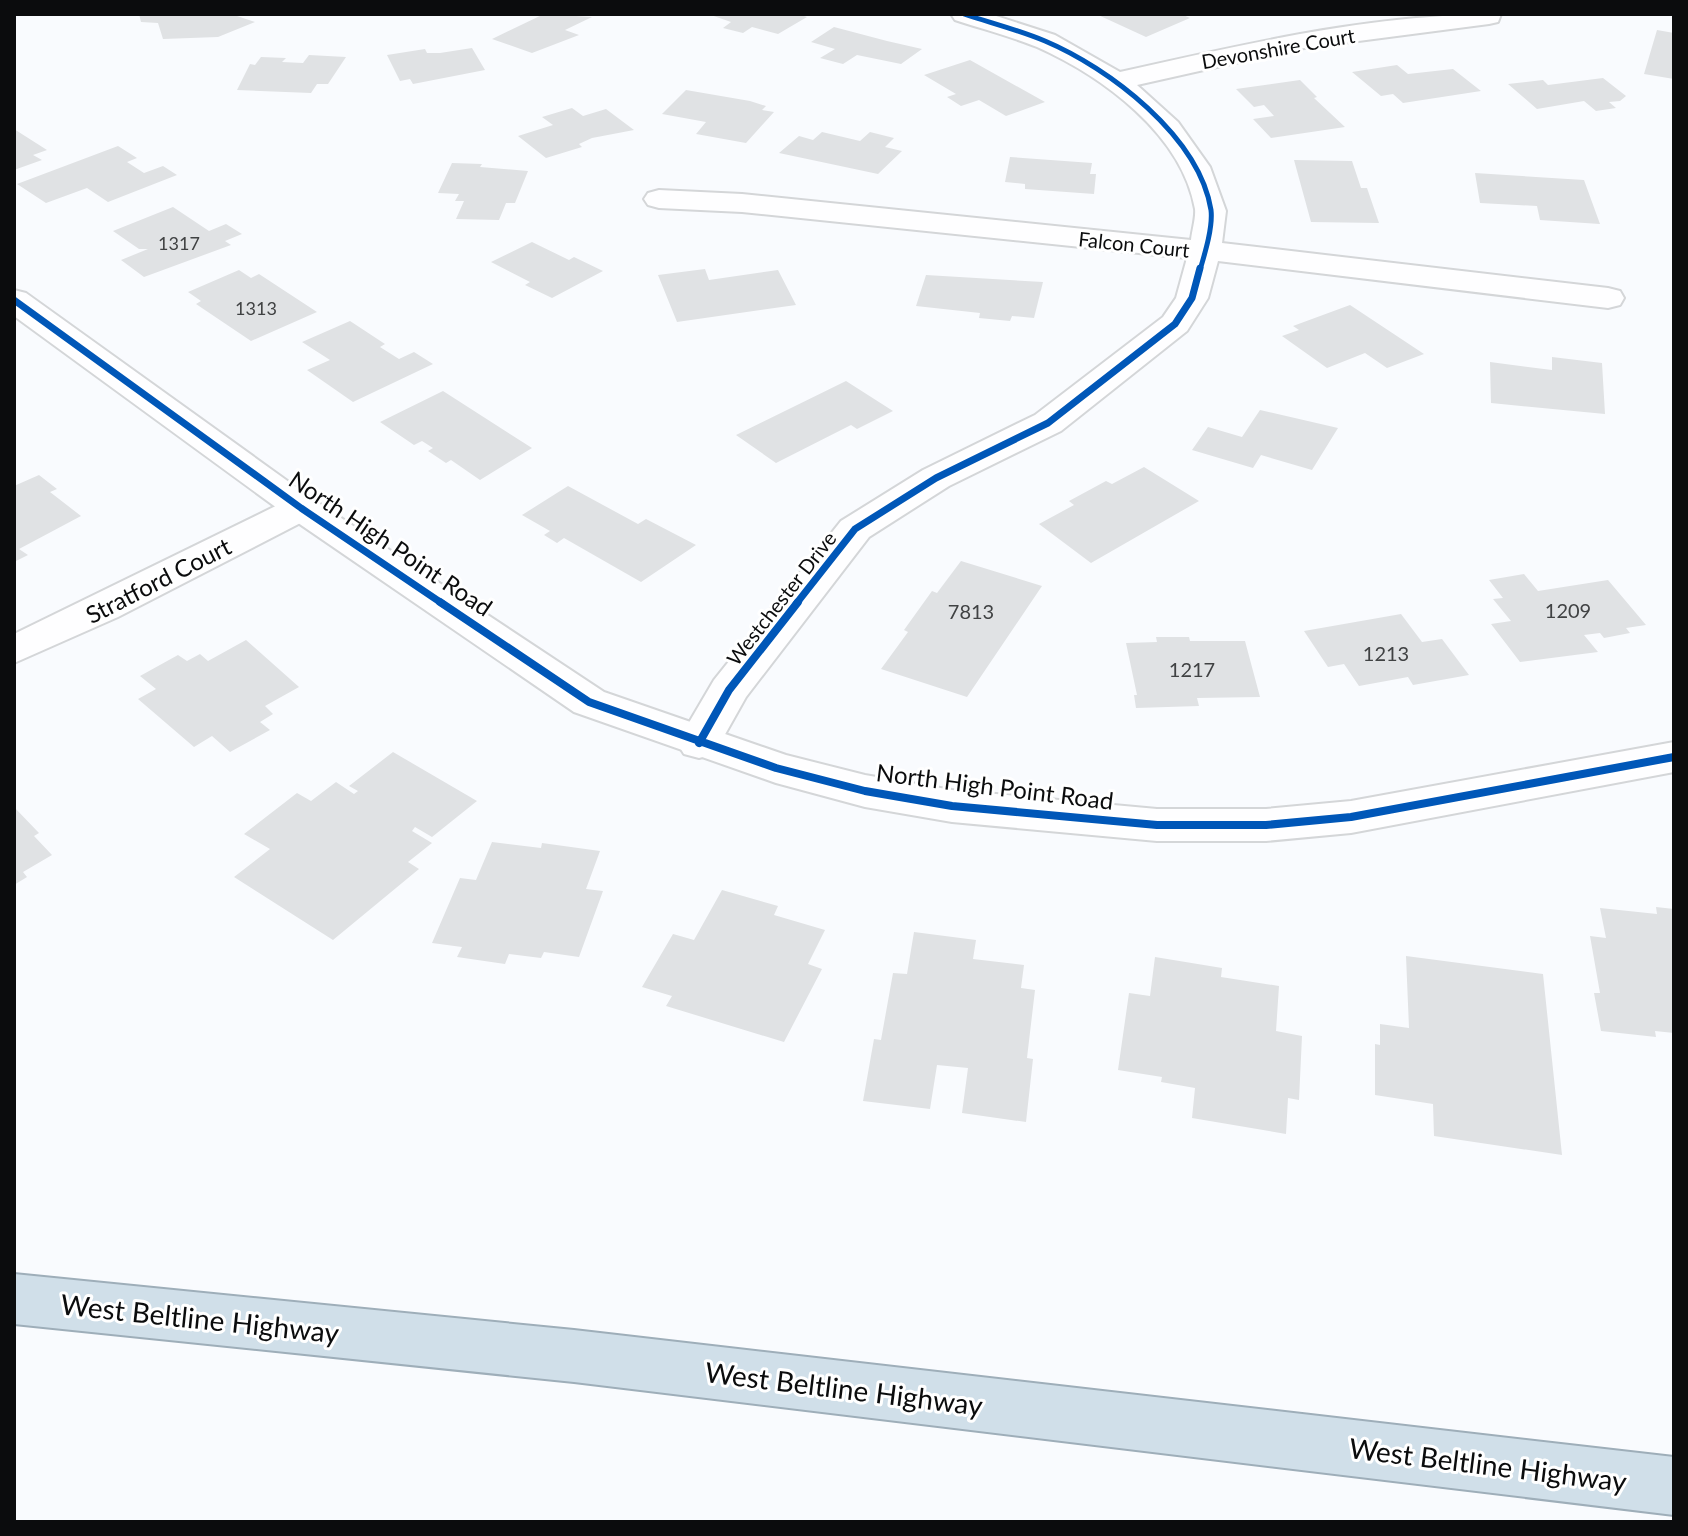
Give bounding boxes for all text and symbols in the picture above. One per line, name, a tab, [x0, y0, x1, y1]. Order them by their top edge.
street label: Devonshire Court	[1199, 23, 1357, 73]
street label: Falcon Court	[1077, 226, 1191, 262]
house number: 1317	[158, 232, 200, 254]
house number: 1313	[235, 297, 277, 319]
street label: North High Point Road	[284, 464, 498, 622]
street label: Westchester Drive	[721, 526, 841, 670]
street label: Stratford Court	[81, 531, 236, 629]
house number: 1209	[1545, 598, 1591, 622]
house number: 7813	[948, 599, 994, 623]
house number: 1213	[1363, 641, 1409, 665]
house number: 1217	[1169, 657, 1215, 681]
street label: North High Point Road	[875, 757, 1115, 815]
street label: West Beltline Highway	[59, 1286, 341, 1350]
street label: West Beltline Highway	[703, 1354, 985, 1422]
street label: West Beltline Highway	[1347, 1430, 1629, 1498]

